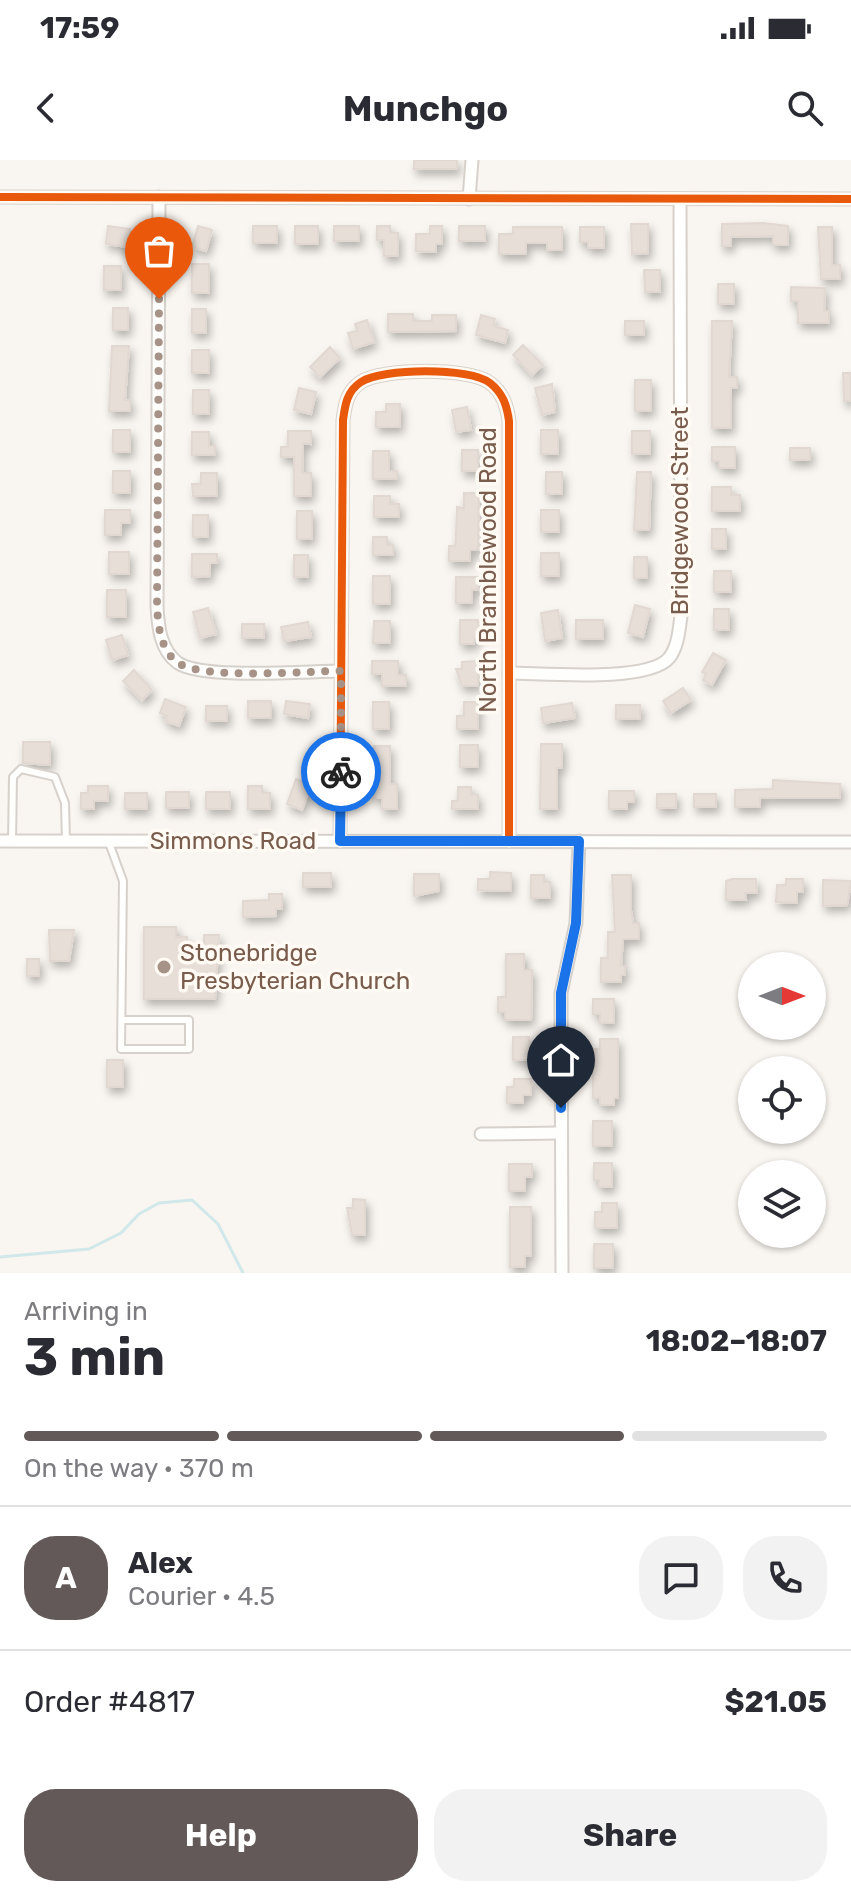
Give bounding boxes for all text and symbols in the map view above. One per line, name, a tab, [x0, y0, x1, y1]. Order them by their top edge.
text: 17:59	[40, 10, 119, 46]
icon: back	[24, 86, 68, 130]
icon: search	[783, 86, 827, 130]
text: Munchgo	[343, 87, 508, 130]
pin	[125, 217, 193, 299]
icon: bag	[137, 229, 181, 273]
street label: Bridgewood Street	[666, 407, 694, 615]
street label: North Bramblewood Road	[474, 427, 502, 713]
courier	[301, 732, 381, 812]
icon: bike	[319, 750, 363, 794]
street label: Simmons Road	[150, 827, 316, 855]
place label: Stonebridge Presbyterian Church	[180, 939, 410, 995]
north arrow	[738, 952, 826, 1040]
map controls	[738, 952, 826, 1248]
marker: Stonebridge Presbyterian Church	[155, 958, 173, 976]
pin	[527, 1026, 595, 1108]
icon: home	[539, 1038, 583, 1082]
button: locate	[738, 1056, 826, 1144]
button: layers	[738, 1160, 826, 1248]
text: Arriving in	[24, 1296, 148, 1327]
text: 18:02–18:07	[646, 1323, 827, 1359]
text: 3 min	[24, 1326, 165, 1388]
text: On the way · 370 m	[24, 1453, 254, 1484]
button: chat	[639, 1536, 723, 1620]
button: phone	[743, 1536, 827, 1620]
text: Alex	[128, 1545, 193, 1581]
text: A	[55, 1560, 77, 1596]
text: Courier · 4.5	[128, 1581, 275, 1612]
text: Order #4817	[24, 1684, 195, 1720]
text: $21.05	[724, 1684, 827, 1720]
button: Help	[24, 1789, 418, 1881]
button: Share	[434, 1789, 827, 1881]

